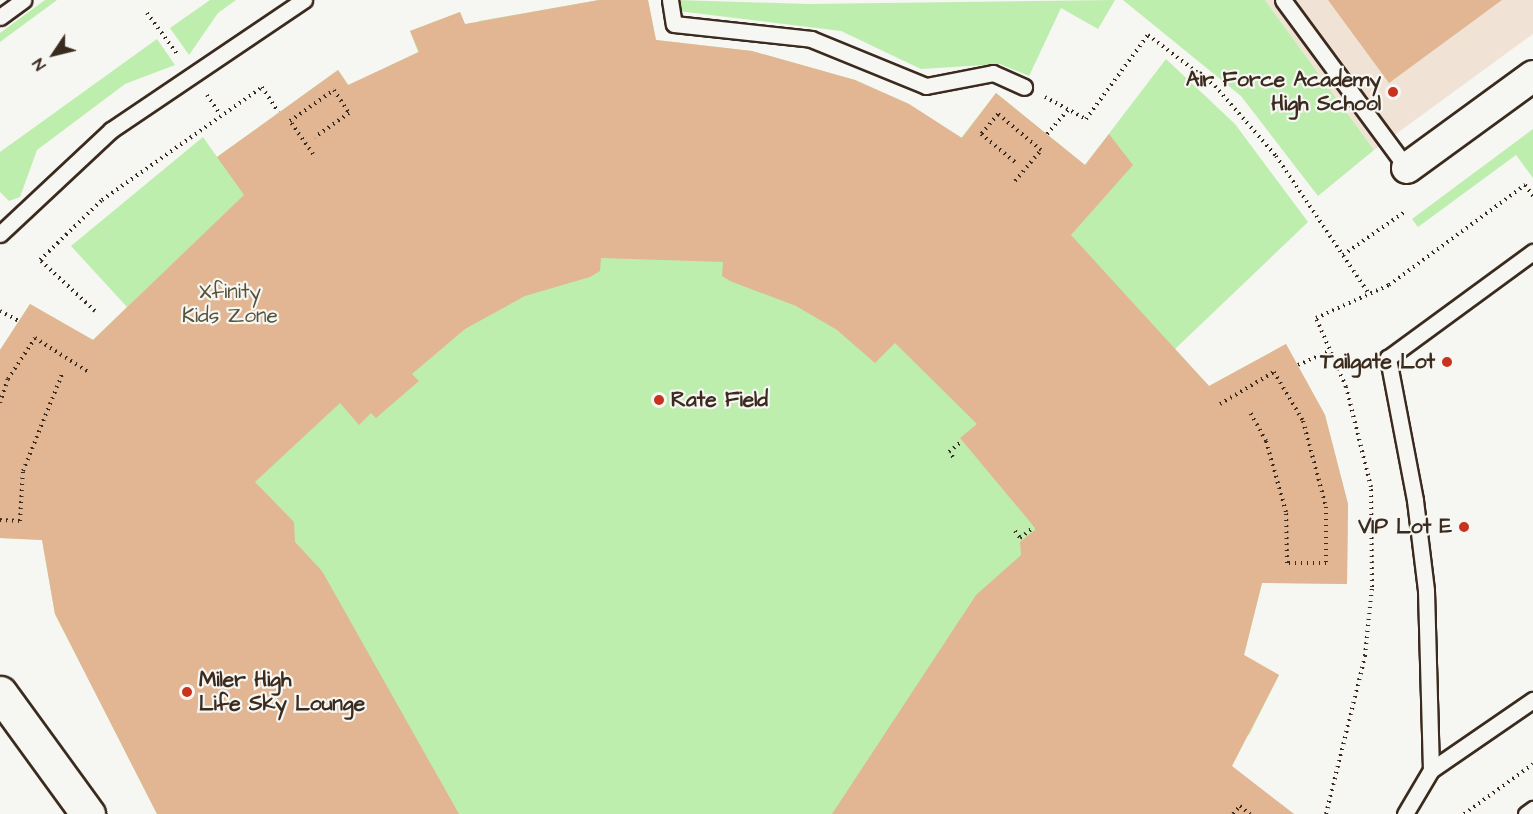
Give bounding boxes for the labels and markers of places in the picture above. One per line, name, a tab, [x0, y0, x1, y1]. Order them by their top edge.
place label: Air Force Academy High School	[1186, 67, 1381, 117]
marker: Air Force Academy High School	[1386, 85, 1400, 99]
place label: Tailgate Lot	[1320, 349, 1435, 375]
marker: Tailgate Lot	[1440, 355, 1454, 369]
place label: Rate Field	[671, 387, 768, 413]
marker: Rate Field	[652, 393, 666, 407]
place label: VIP Lot E	[1358, 514, 1452, 540]
marker: VIP Lot E	[1457, 520, 1471, 534]
place label: Miler High Life Sky Lounge	[199, 667, 365, 717]
marker: Miler High Life Sky Lounge	[180, 685, 194, 699]

